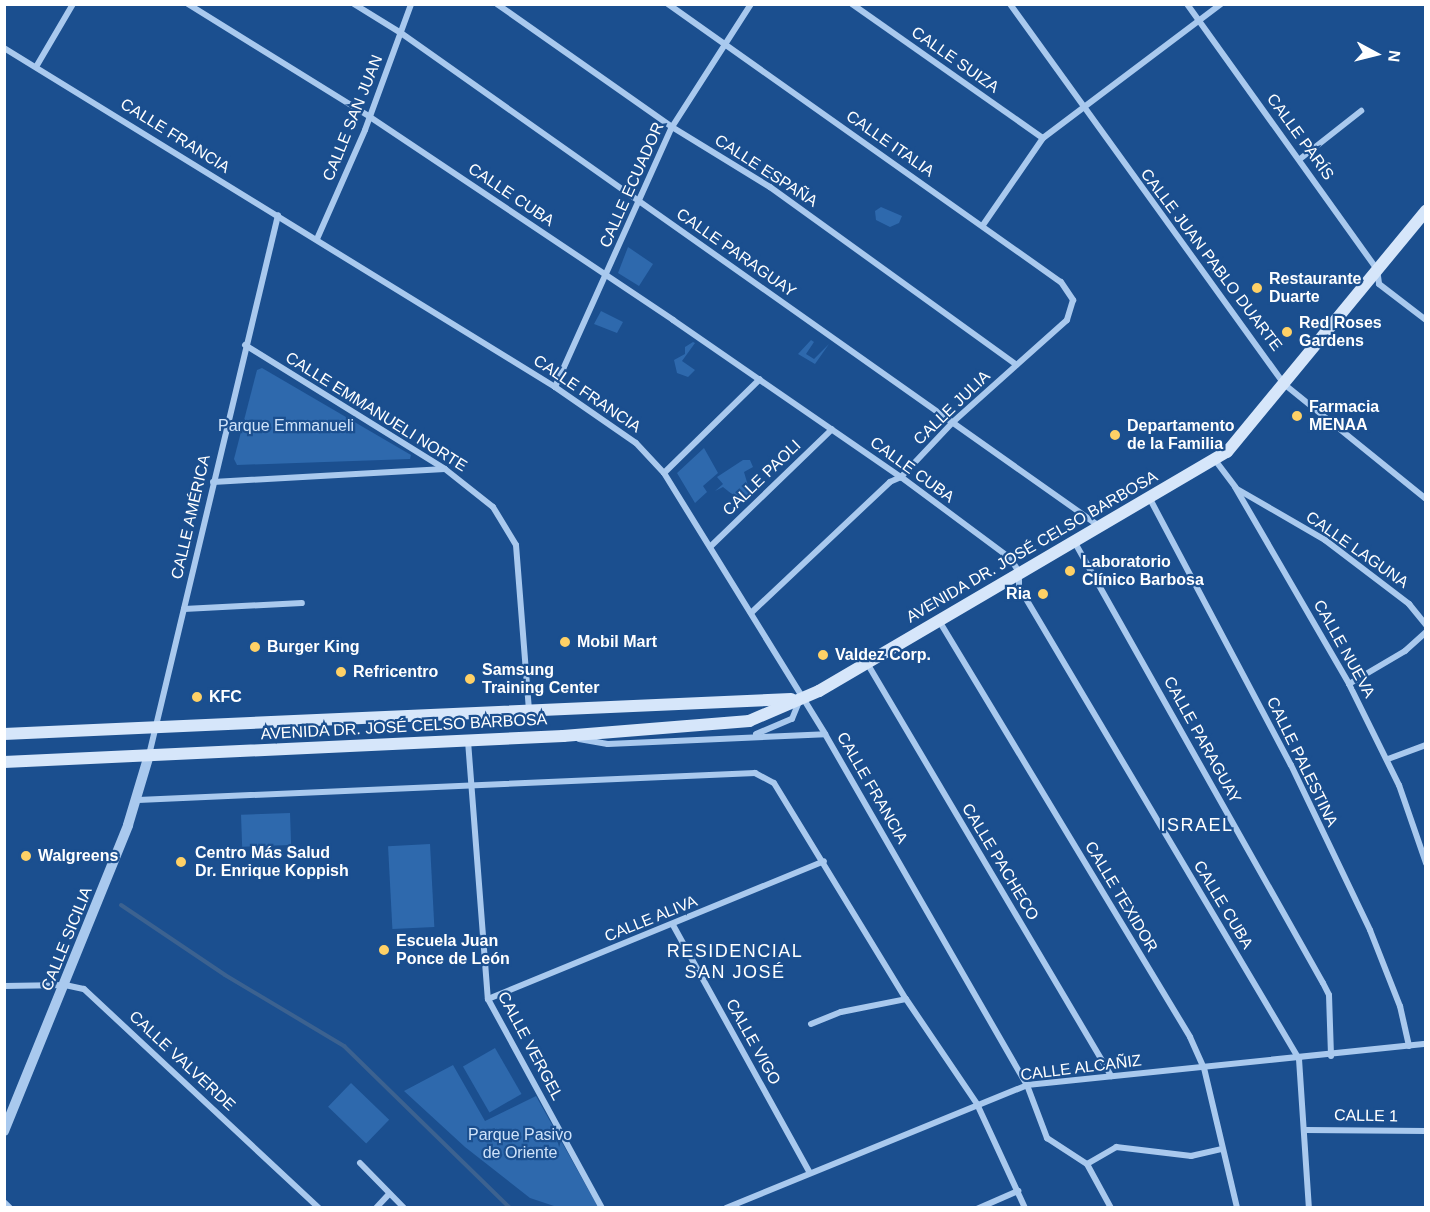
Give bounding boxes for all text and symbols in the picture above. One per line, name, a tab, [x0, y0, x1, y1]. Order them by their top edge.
street label: CALLE SUIZA	[908, 23, 1002, 97]
north arrow	[1346, 24, 1406, 84]
text: N	[1385, 49, 1404, 63]
street label: CALLE SAN JUAN	[319, 52, 387, 184]
street label: CALLE PARÍS	[1262, 90, 1338, 184]
street label: CALLE FRANCIA	[117, 95, 233, 177]
street label: CALLE ITALIA	[842, 107, 938, 181]
street label: CALLE ECUADOR	[596, 119, 668, 251]
street label: CALLE ESPAÑA	[711, 131, 821, 211]
street label: CALLE CUBA	[464, 159, 558, 231]
street label: CALLE JUAN PABLO DUARTE	[1136, 165, 1286, 355]
street label: CALLE PARAGUAY	[672, 205, 800, 301]
place label: Restaurante Duarte	[1269, 269, 1361, 307]
marker: Restaurante Duarte	[1250, 281, 1264, 295]
place label: Red Roses Gardens	[1299, 313, 1382, 351]
marker: Red Roses Gardens	[1280, 325, 1294, 339]
street label: CALLE EMMANUELI NORTE	[282, 348, 470, 476]
street label: CALLE FRANCIA	[530, 351, 644, 437]
street label: CALLE JULIA	[910, 367, 994, 449]
place label: Farmacia MENAA	[1309, 397, 1379, 435]
marker: Farmacia MENAA	[1290, 409, 1304, 423]
park label: Parque Emmanueli	[218, 416, 354, 436]
place label: Departamento de la Familia	[1127, 416, 1235, 454]
marker: Departamento de la Familia	[1108, 428, 1122, 442]
street label: CALLE CUBA	[866, 433, 958, 507]
street label: CALLE PAOLI	[719, 436, 805, 520]
street label: CALLE AMÉRICA	[167, 452, 215, 582]
street label: AVENIDA DR. JOSÉ CELSO BARBOSA	[903, 467, 1161, 627]
street label: CALLE LAGUNA	[1302, 507, 1412, 593]
place label: Laboratorio Clínico Barbosa	[1082, 552, 1204, 590]
marker: Laboratorio Clínico Barbosa	[1063, 564, 1077, 578]
place label: Ria	[1006, 584, 1031, 604]
marker: Ria	[1036, 587, 1050, 601]
street label: CALLE NUEVA	[1309, 597, 1379, 701]
place label: Mobil Mart	[577, 632, 657, 652]
marker: Mobil Mart	[558, 635, 572, 649]
place label: Burger King	[267, 637, 359, 657]
marker: Burger King	[248, 640, 262, 654]
place label: Valdez Corp.	[835, 645, 931, 665]
marker: Valdez Corp.	[816, 648, 830, 662]
place label: Samsung Training Center	[482, 660, 599, 698]
place label: Refricentro	[353, 662, 438, 682]
marker: Refricentro	[334, 665, 348, 679]
marker: Samsung Training Center	[463, 672, 477, 686]
street label: CALLE PARAGUAY	[1159, 673, 1245, 807]
place label: KFC	[209, 687, 242, 707]
marker: KFC	[190, 690, 204, 704]
street label: CALLE PALESTINA	[1262, 694, 1342, 830]
street label: AVENIDA DR. JOSÉ CELSO BARBOSA	[260, 710, 548, 744]
street label: CALLE FRANCIA	[832, 729, 912, 847]
street label: CALLE PACHECO	[958, 800, 1042, 924]
district label: ISRAEL	[1160, 814, 1234, 836]
street label: CALLE TEXIDOR	[1080, 838, 1162, 956]
place label: Centro Más Salud Dr. Enrique Koppish	[195, 843, 349, 881]
place label: Walgreens	[38, 846, 118, 866]
marker: Walgreens	[19, 849, 33, 863]
marker: Centro Más Salud Dr. Enrique Koppish	[172, 853, 190, 871]
street label: CALLE CUBA	[1189, 857, 1257, 953]
street label: CALLE SICILIA	[37, 884, 97, 994]
street label: CALLE ALIVA	[601, 891, 701, 947]
place label: Escuela Juan Ponce de León	[396, 931, 510, 969]
district label: RESIDENCIAL SAN JOSÉ	[667, 941, 803, 984]
marker: Escuela Juan Ponce de León	[377, 943, 391, 957]
street label: CALLE VERGEL	[493, 988, 567, 1104]
street label: CALLE VIGO	[722, 996, 784, 1088]
street label: CALLE VALVERDE	[125, 1007, 239, 1115]
street label: CALLE ALCAÑIZ	[1019, 1051, 1143, 1085]
street label: CALLE 1	[1334, 1106, 1398, 1126]
park label: Parque Pasivo de Oriente	[468, 1125, 572, 1163]

